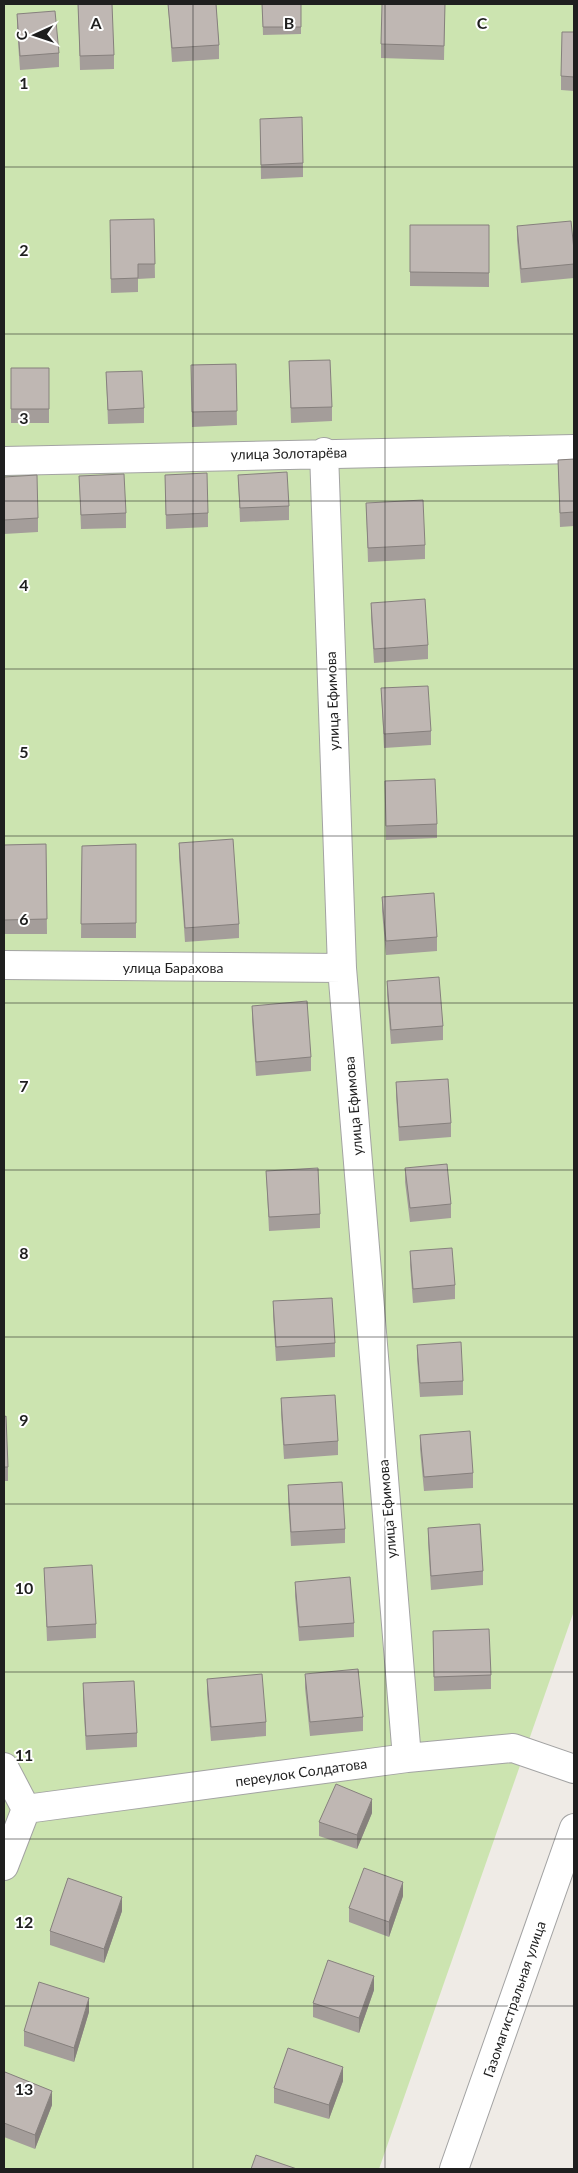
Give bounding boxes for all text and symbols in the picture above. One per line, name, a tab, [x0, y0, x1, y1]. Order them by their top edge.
north arrow	[10, 10, 60, 60]
text: A	[89, 13, 102, 32]
text: B	[284, 13, 294, 32]
text: C	[477, 13, 488, 32]
text: С	[13, 30, 30, 41]
text: 1	[19, 73, 29, 92]
text: 2	[19, 240, 29, 259]
text: 3	[19, 408, 29, 427]
street label: улица Золотарёва	[231, 443, 347, 463]
text: 4	[19, 575, 29, 594]
street label: улица Ефимова	[322, 651, 342, 751]
text: 5	[19, 742, 29, 761]
text: 6	[19, 909, 29, 928]
street label: улица Барахова	[123, 959, 223, 976]
street label: улица Ефимова	[340, 1056, 366, 1156]
text: 7	[19, 1076, 29, 1095]
text: 8	[19, 1243, 29, 1262]
text: 9	[19, 1410, 29, 1429]
street label: улица Ефимова	[374, 1459, 400, 1559]
text: 10	[15, 1578, 33, 1597]
text: 11	[15, 1745, 33, 1764]
street label: переулок Солдатова	[234, 1754, 368, 1790]
text: 12	[15, 1912, 33, 1931]
street label: Газомагистральная улица	[479, 1919, 549, 2079]
text: 13	[15, 2079, 33, 2098]

